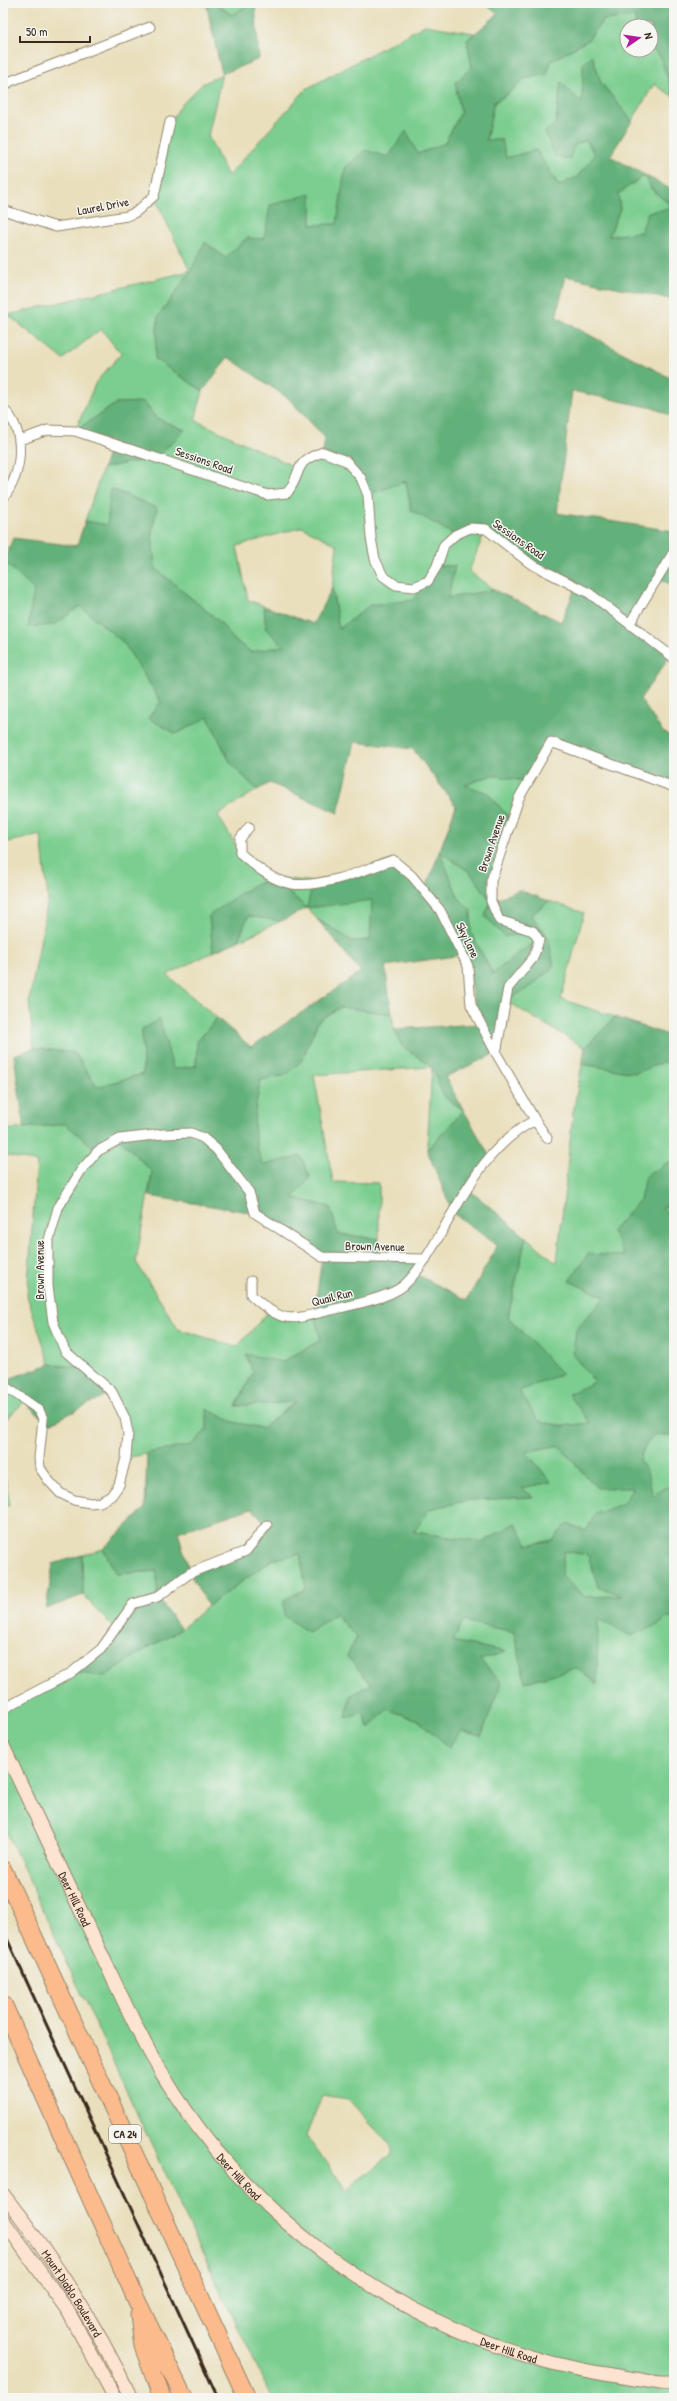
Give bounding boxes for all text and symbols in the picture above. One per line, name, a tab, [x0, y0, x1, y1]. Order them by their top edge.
scale bar	[20, 18, 90, 44]
north arrow	[619, 18, 659, 58]
text: 50 m	[26, 23, 47, 40]
text: N	[641, 31, 656, 40]
street label: Laurel Drive	[76, 193, 130, 219]
street label: Sessions Road	[173, 442, 235, 478]
street label: Sessions Road	[490, 515, 549, 563]
street label: Brown Avenue	[473, 812, 509, 874]
street label: Sky Lane	[452, 919, 484, 961]
street label: Brown Avenue	[345, 1237, 405, 1255]
street label: Brown Avenue	[31, 1240, 48, 1300]
street label: Quail Run	[310, 1284, 354, 1310]
street label: Deer Hill Road	[55, 1869, 96, 1929]
road number: CA 24	[109, 2125, 141, 2143]
street label: Deer Hill Road	[213, 2149, 266, 2204]
street label: Mount Diablo Boulevard	[38, 2246, 107, 2340]
street label: Deer Hill Road	[478, 2332, 540, 2367]

